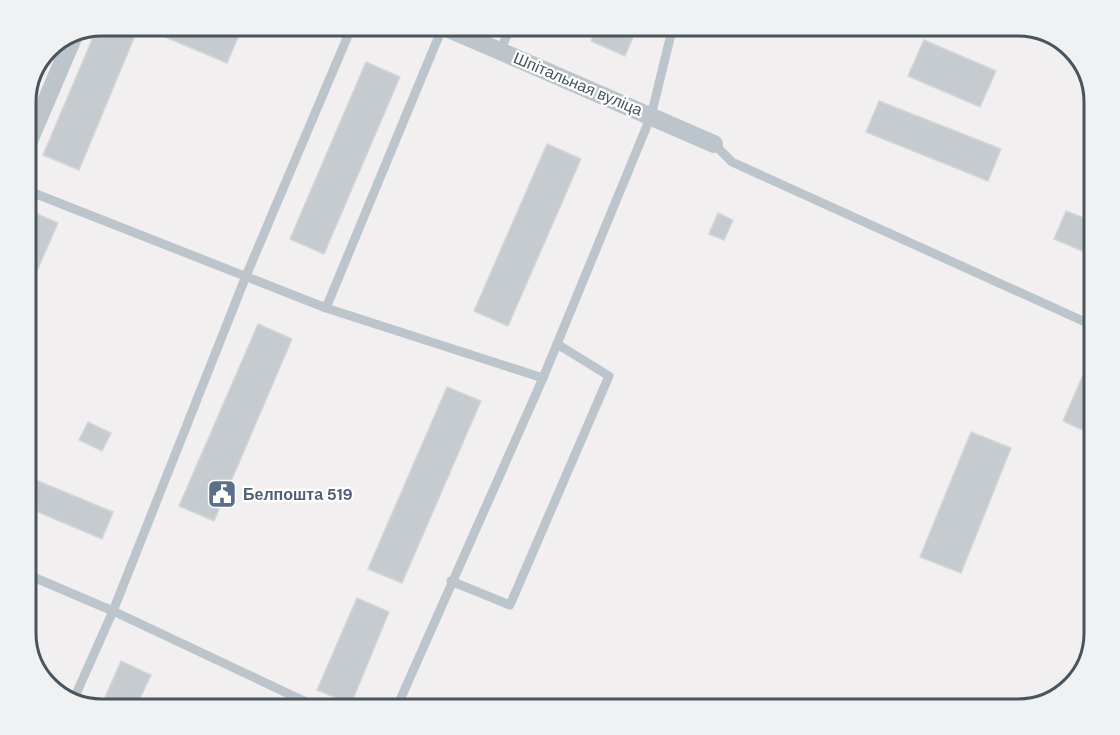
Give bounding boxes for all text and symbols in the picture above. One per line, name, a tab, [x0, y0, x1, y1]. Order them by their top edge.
street label: Шпітальная вуліца	[510, 47, 646, 121]
public building icon: Белпошта 519	[206, 478, 238, 510]
place label: Белпошта 519	[243, 484, 353, 505]

